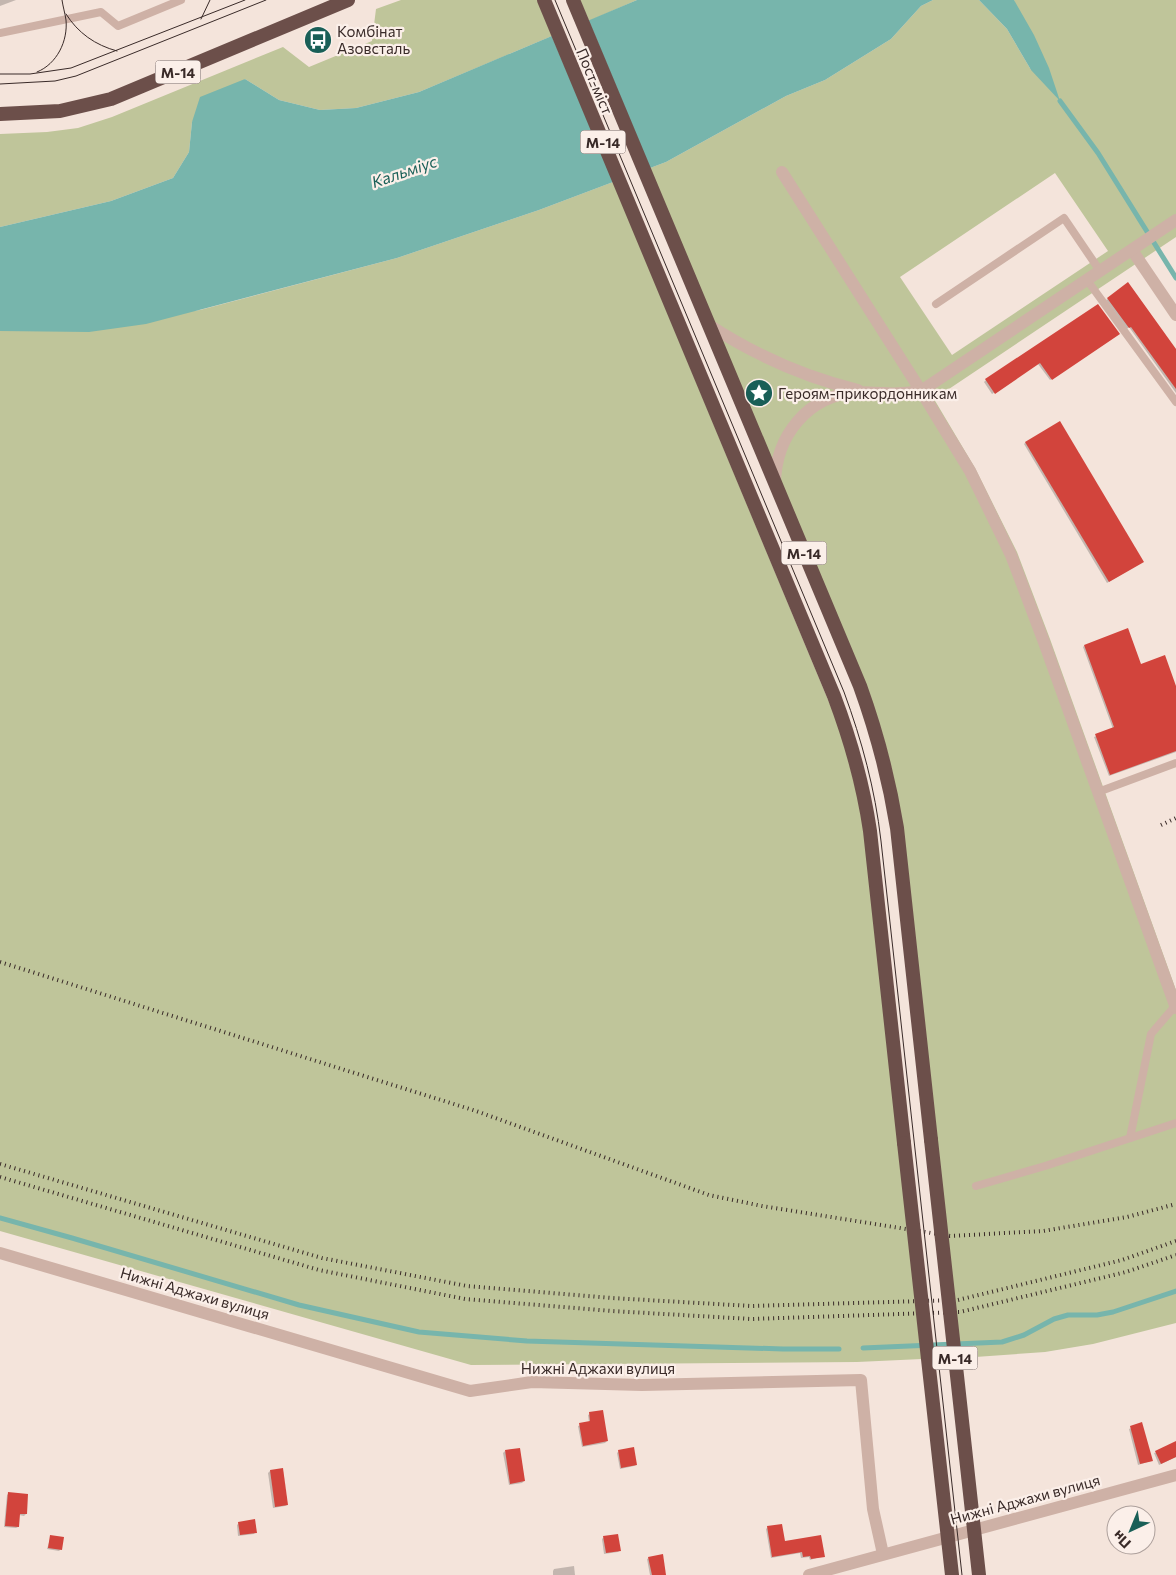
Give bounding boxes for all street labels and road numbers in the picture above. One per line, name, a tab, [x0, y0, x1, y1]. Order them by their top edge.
street label: Пост-міст	[573, 45, 617, 117]
road number: М-14	[156, 61, 200, 84]
road number: М-14	[580, 130, 626, 154]
road number: М-14	[782, 542, 826, 564]
street label: Нижні Аджахи вулиця	[118, 1263, 272, 1323]
road number: М-14	[932, 1346, 978, 1370]
street label: Нижні Аджахи вулиця	[521, 1359, 675, 1377]
street label: Нижні Аджахи вулиця	[948, 1470, 1102, 1528]

